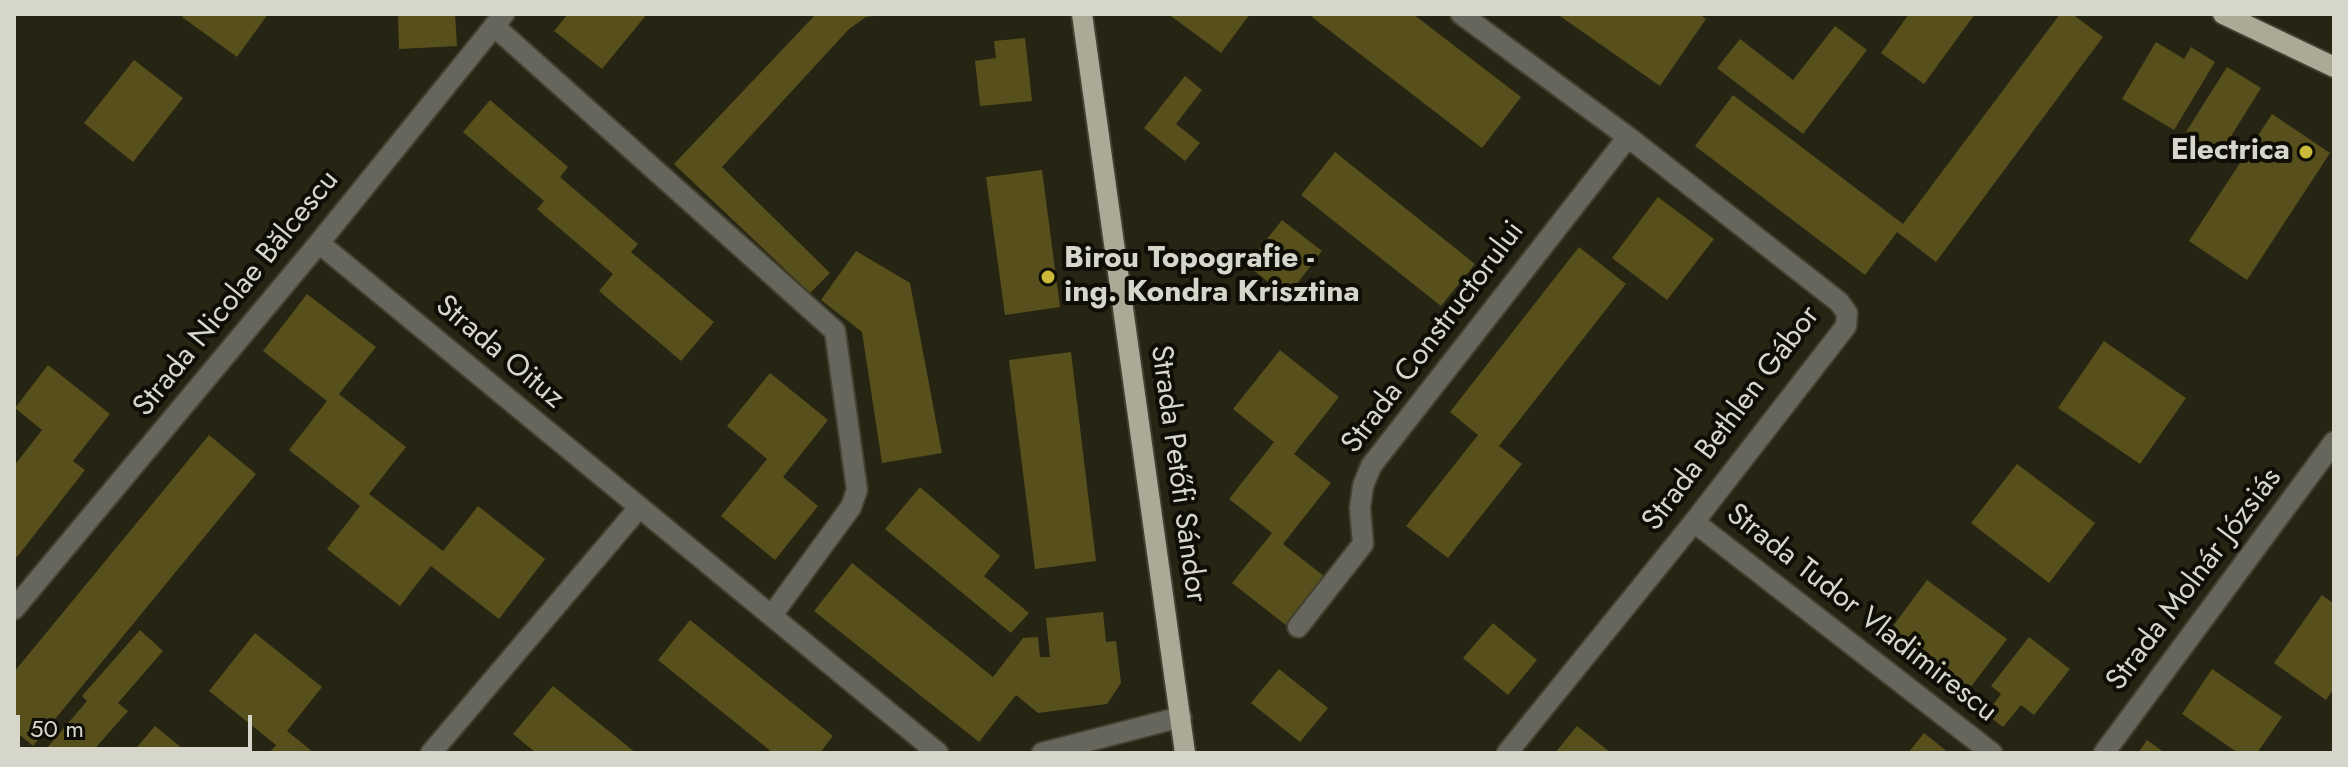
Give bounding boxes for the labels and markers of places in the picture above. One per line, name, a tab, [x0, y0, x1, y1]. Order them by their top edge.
place label: Electrica	[2171, 134, 2290, 170]
marker: Electrica	[2297, 143, 2315, 161]
place label: Birou Topografie - ing. Kondra Krisztina	[1064, 242, 1360, 312]
marker: Birou Topografie - ing. Kondra Krisztina	[1039, 268, 1057, 286]

